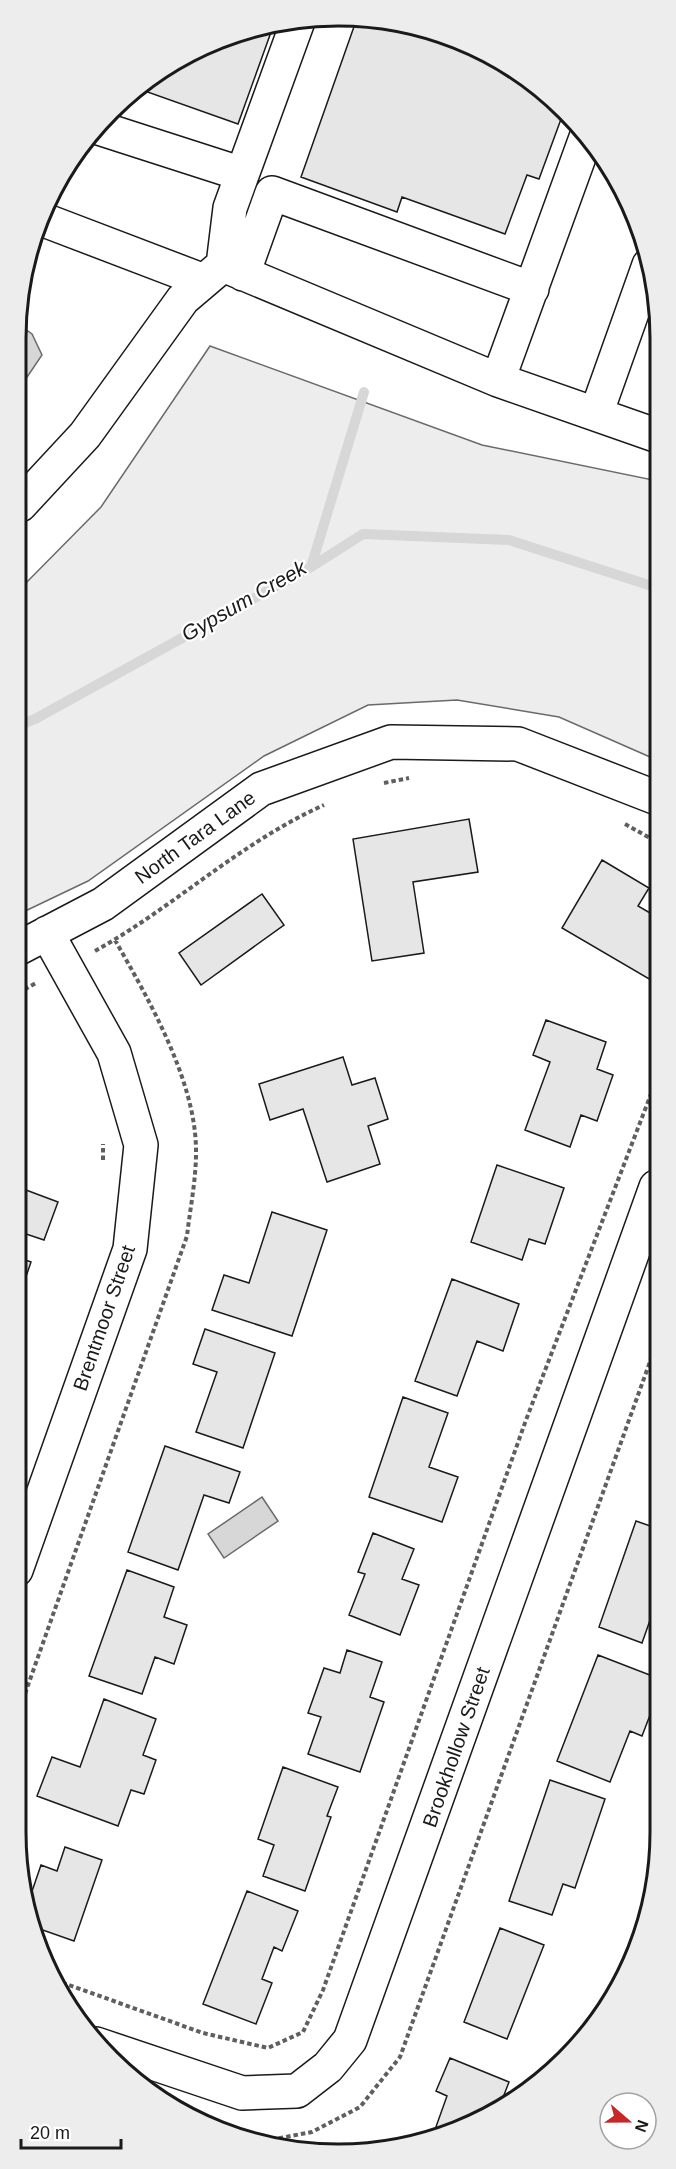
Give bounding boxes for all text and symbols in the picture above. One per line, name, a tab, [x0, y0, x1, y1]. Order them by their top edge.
water label: Gypsum Creek	[177, 555, 311, 646]
street label: North Tara Lane	[131, 786, 259, 888]
street label: Brentmoor Street	[69, 1242, 139, 1394]
street label: Brookhollow Street	[418, 1664, 494, 1830]
north arrow	[598, 2091, 658, 2151]
scale bar	[21, 2112, 122, 2150]
text: N	[632, 2118, 652, 2134]
text: 20 m	[30, 2123, 70, 2143]

